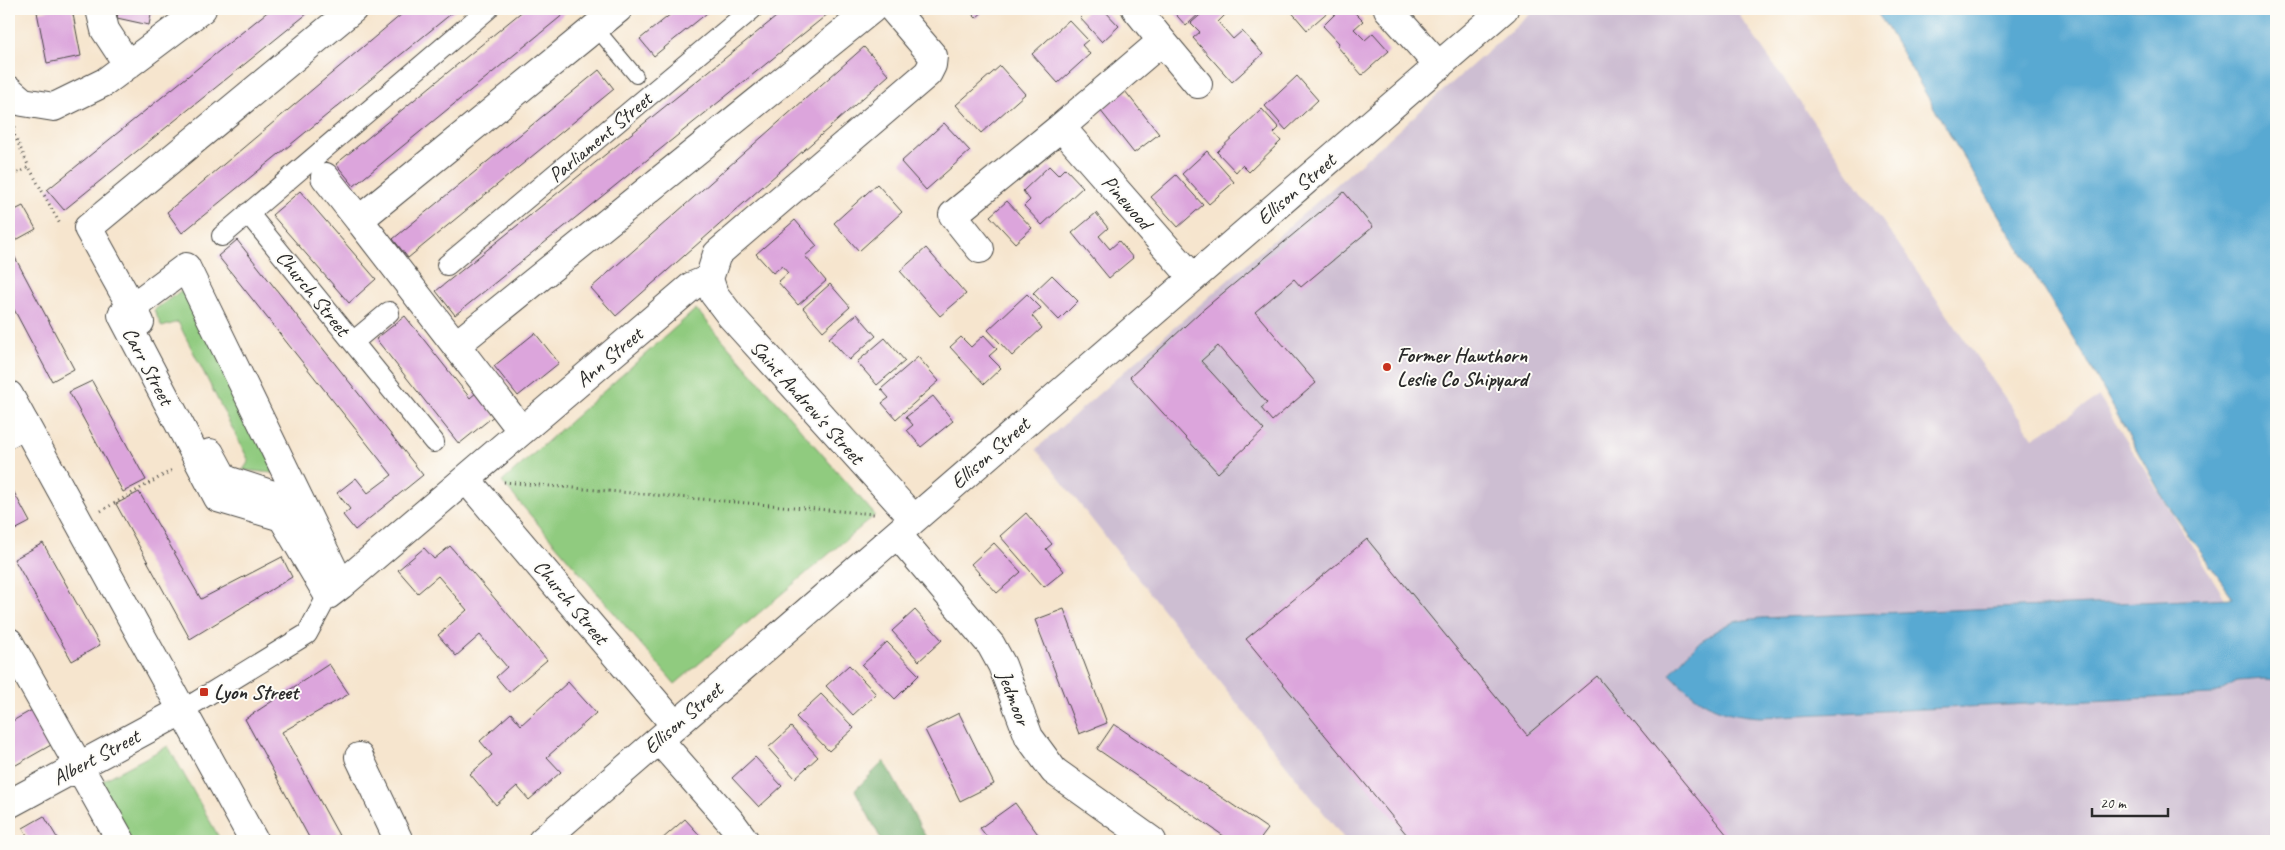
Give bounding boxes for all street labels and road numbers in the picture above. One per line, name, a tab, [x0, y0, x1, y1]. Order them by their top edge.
street label: Parliament Street	[543, 85, 659, 188]
street label: Ellison Street	[1251, 146, 1343, 230]
street label: Pinewood	[1096, 169, 1160, 237]
street label: Church Street	[270, 245, 357, 343]
street label: Ann Street	[570, 320, 649, 393]
street label: Carr Street	[117, 323, 180, 411]
street label: Saint Andrew's Street	[744, 335, 871, 471]
street label: Ellison Street	[945, 410, 1037, 494]
street label: Church Street	[528, 554, 615, 651]
street label: Jedmoor	[991, 666, 1037, 730]
street label: Ellison Street	[638, 675, 730, 759]
street label: Albert Street	[48, 722, 146, 791]

